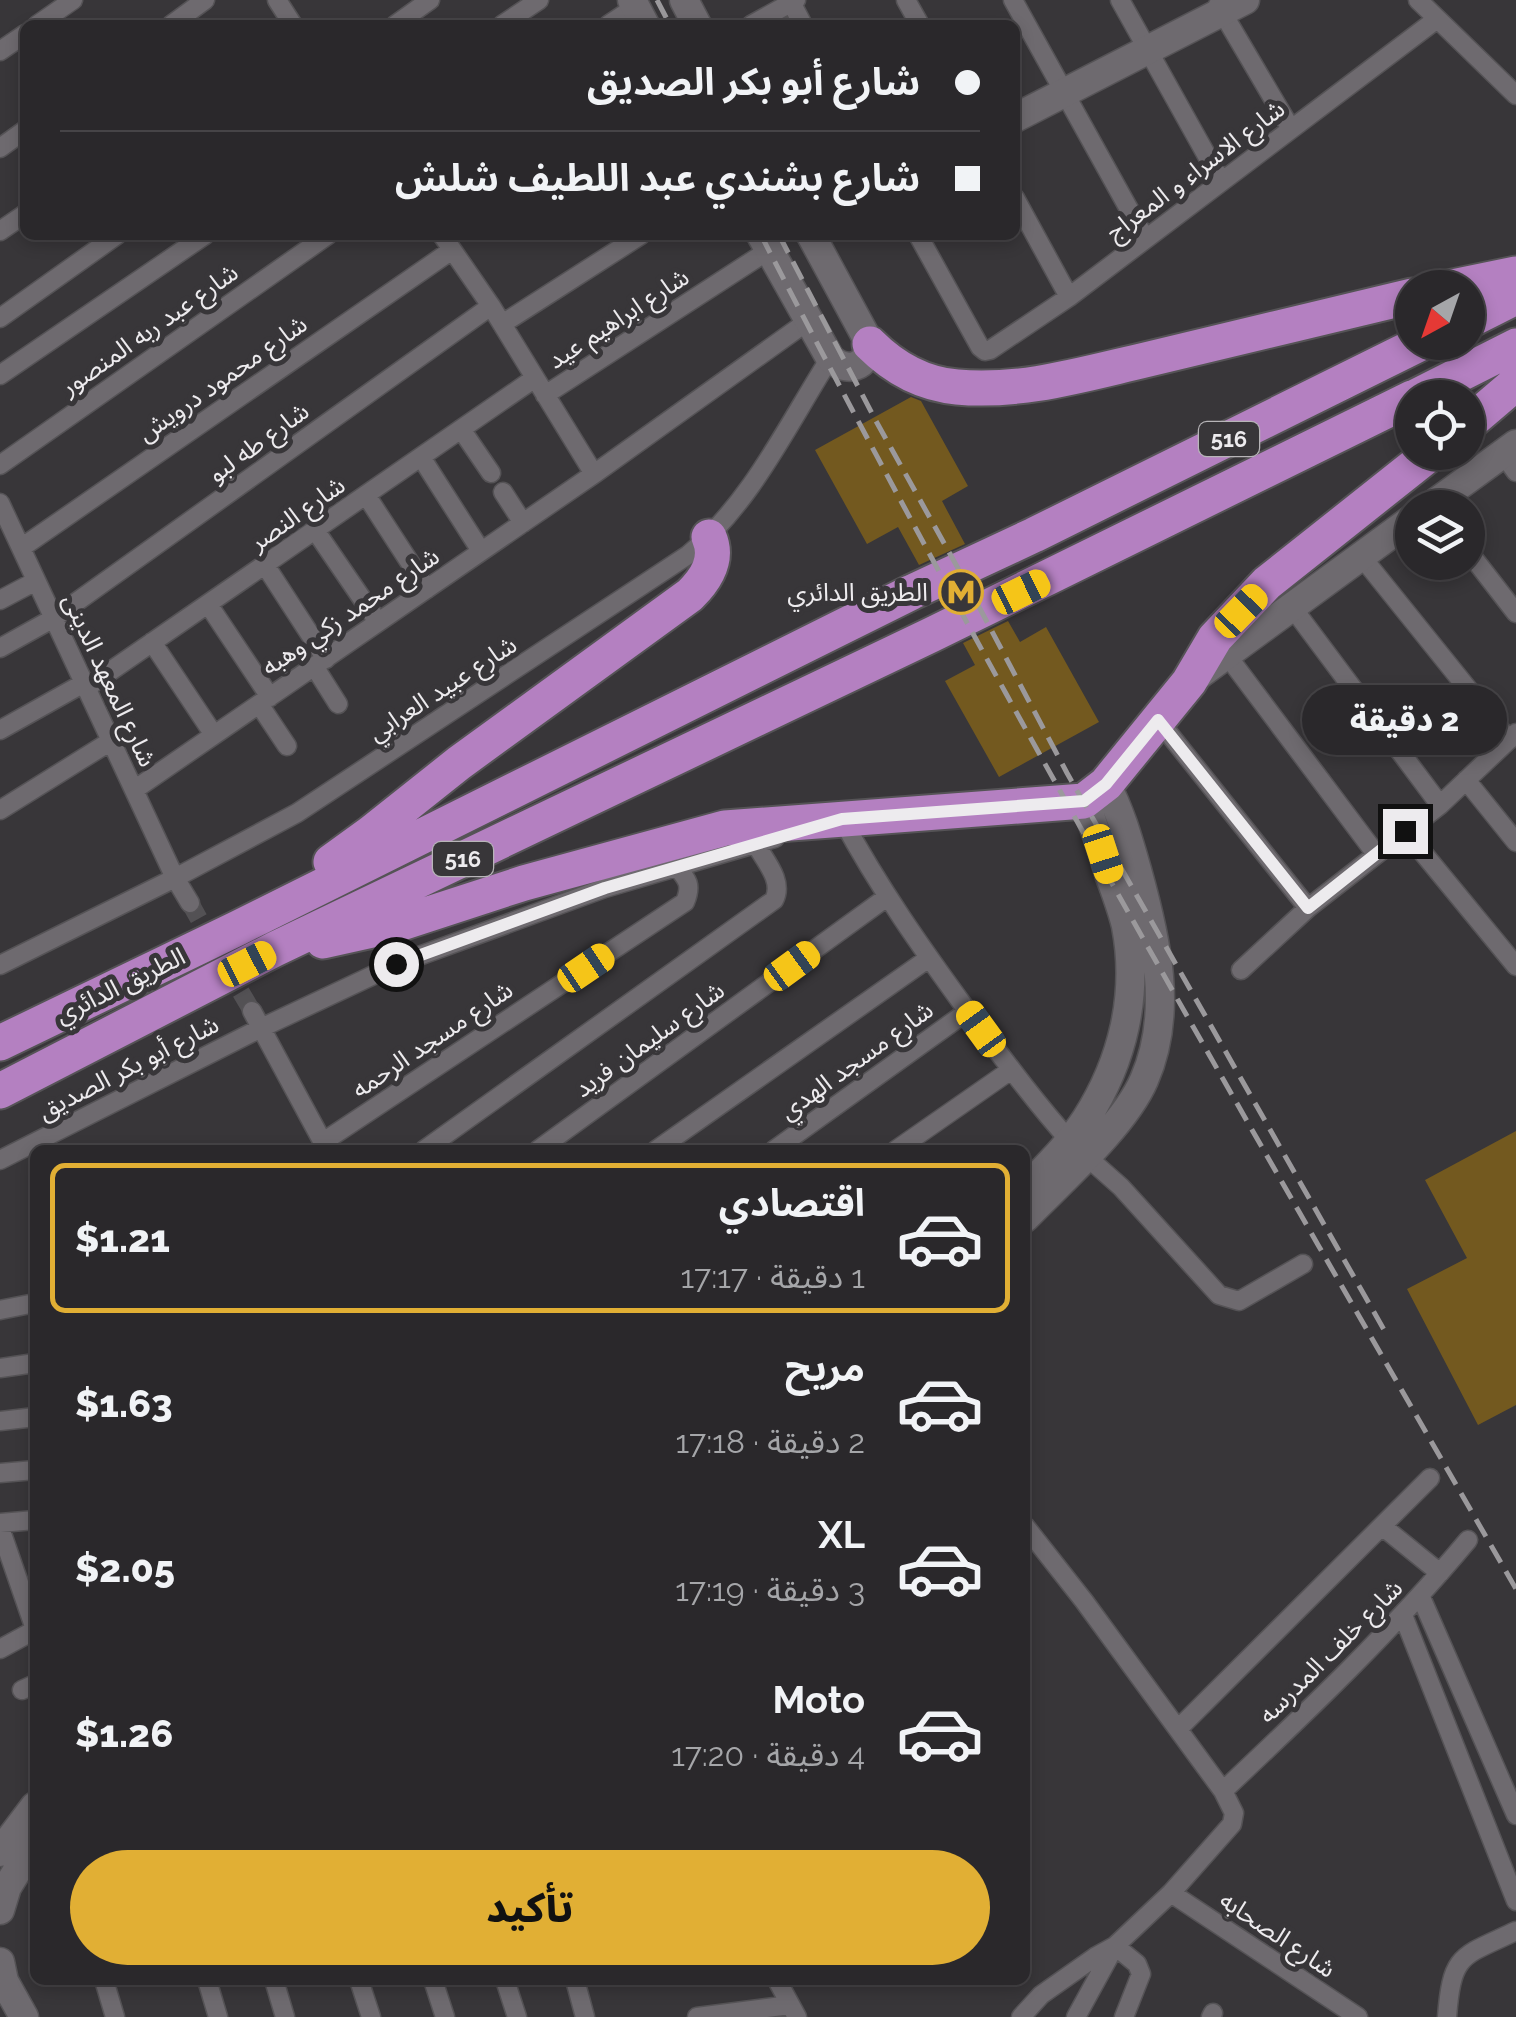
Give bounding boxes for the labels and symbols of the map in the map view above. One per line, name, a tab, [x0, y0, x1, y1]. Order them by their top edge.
street label: شارع الاسراء و المعراج	[1100, 93, 1293, 250]
street label: شارع عبد ربه المنصور	[54, 257, 246, 405]
street label: شارع ابراهيم عيد	[542, 261, 697, 379]
north arrow	[1395, 270, 1485, 360]
street label: شارع محمود درويش	[131, 308, 315, 451]
street label: شارع طه لبو	[202, 395, 317, 492]
road number: 516	[1199, 422, 1259, 456]
street label: شارع النصر	[243, 469, 353, 561]
street label: شارع محمد زكي وهبه	[255, 540, 447, 686]
car	[987, 565, 1055, 619]
metro station icon: الطريق الدائري	[938, 569, 984, 615]
place label: الطريق الدائري	[787, 577, 928, 612]
car	[1209, 579, 1273, 643]
street label: شارع المعهد الدينى	[53, 589, 163, 773]
street label: شارع عبيد العرابي	[362, 629, 525, 751]
callout: 2 دقيقة	[1302, 686, 1508, 756]
route end	[1383, 809, 1428, 854]
car	[1079, 821, 1127, 887]
road number: 516	[433, 842, 493, 876]
car	[759, 936, 825, 996]
car	[213, 937, 281, 991]
car	[553, 939, 619, 997]
street label: الطريق الدائري	[50, 941, 192, 1034]
route start	[374, 942, 419, 987]
street label: شارع مسجد الرحمه	[346, 974, 520, 1107]
street label: شارع سليمان فريد	[568, 975, 732, 1107]
street label: شارع مسجد الهدي	[773, 994, 941, 1130]
car	[951, 996, 1011, 1062]
street label: شارع أبو بكر الصديق	[33, 1008, 225, 1129]
street label: شارع خلف المدرسه	[1252, 1573, 1411, 1732]
street label: شارع الصحابه	[1212, 1884, 1342, 1987]

